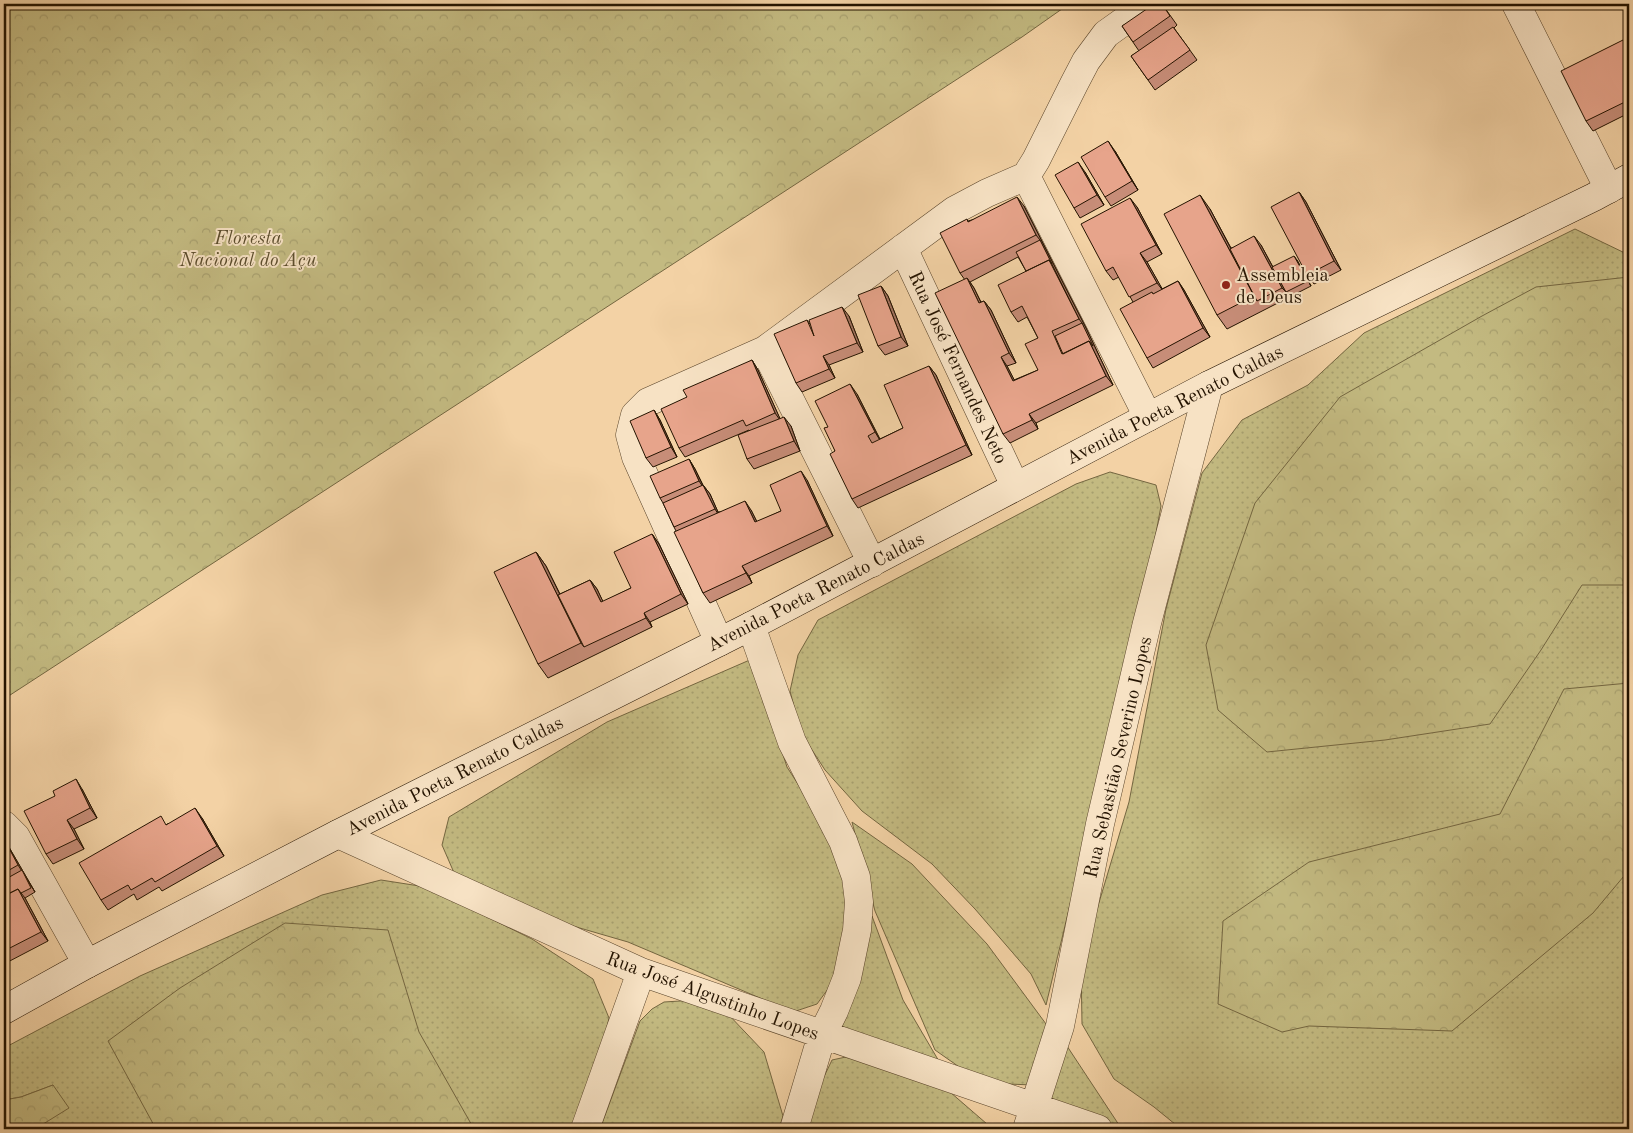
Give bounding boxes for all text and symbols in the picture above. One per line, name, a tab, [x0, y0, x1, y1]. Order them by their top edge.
park label: Floresta Nacional do Açu	[178, 230, 317, 271]
place label: Assembleia de Deus	[1236, 267, 1330, 308]
street label: Rua José Fernandes Neto	[904, 269, 1010, 467]
marker: Assembleia de Deus	[1220, 279, 1232, 291]
street label: Avenida Poeta Renato Caldas	[1064, 343, 1287, 469]
street label: Avenida Poeta Renato Caldas	[705, 530, 928, 656]
street label: Rua Sebastião Severino Lopes	[1082, 635, 1157, 880]
street label: Avenida Poeta Renato Caldas	[344, 714, 567, 840]
street label: Rua José Algustinho Lopes	[603, 950, 821, 1045]

